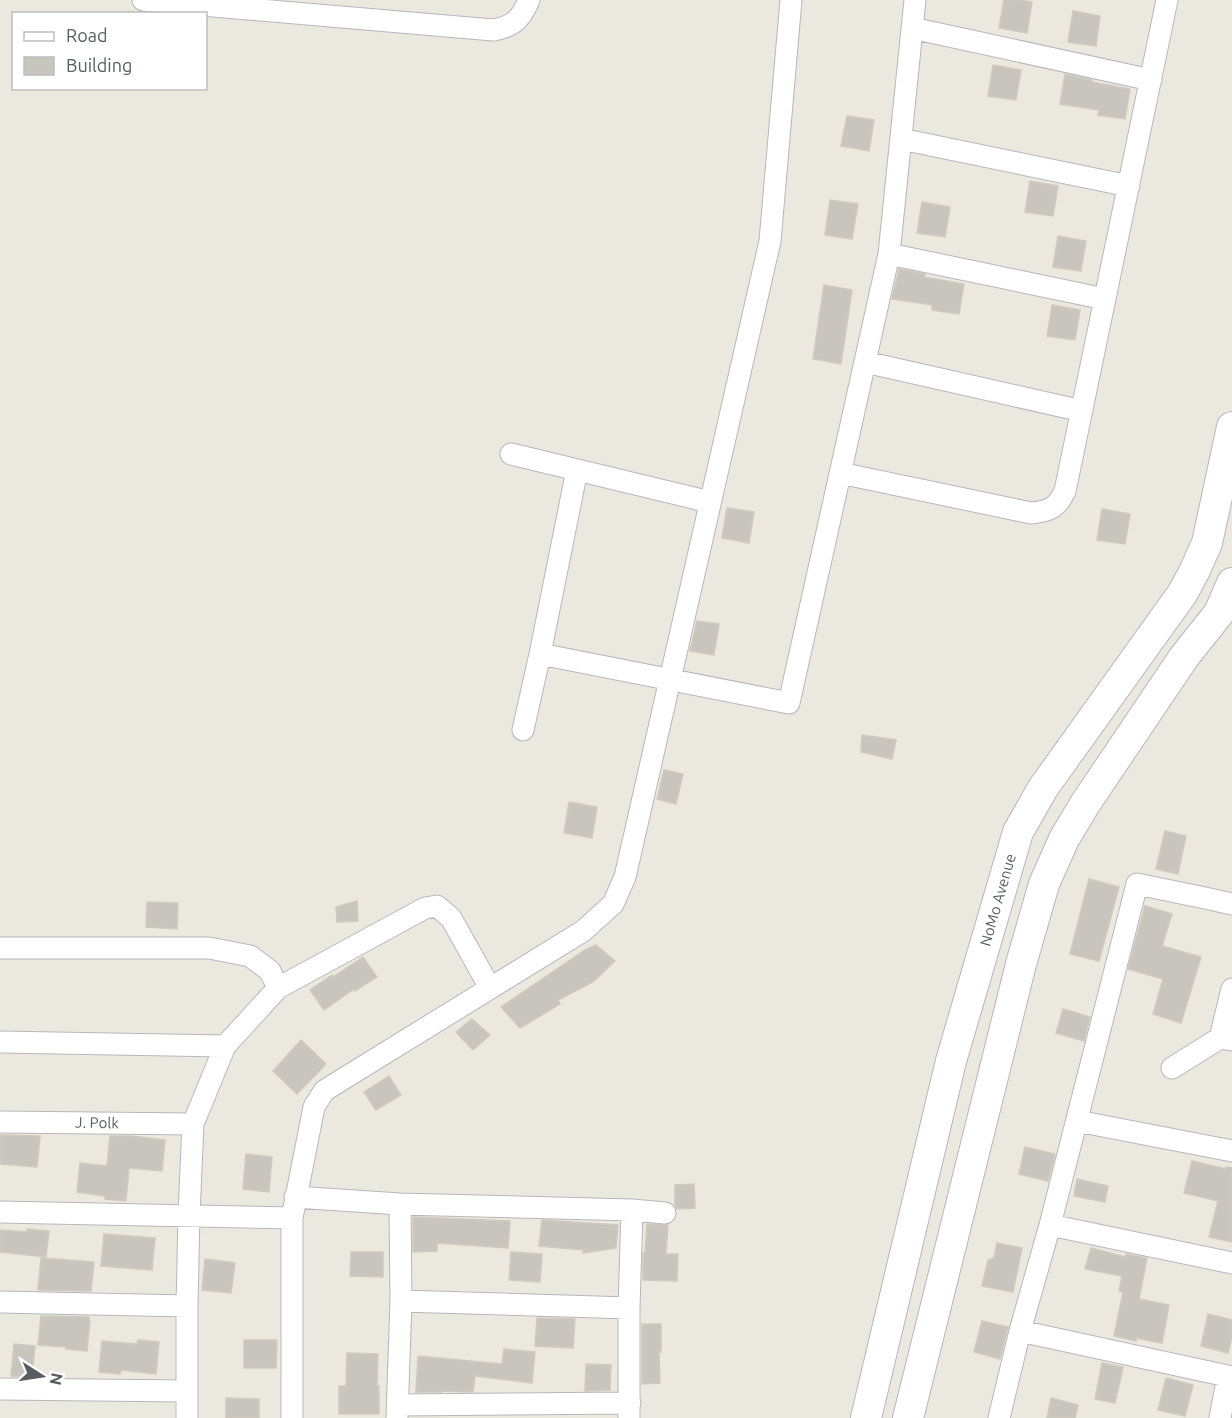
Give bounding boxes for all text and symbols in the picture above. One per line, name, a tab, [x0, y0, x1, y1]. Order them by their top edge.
legend	[12, 12, 207, 90]
text: Road	[66, 25, 108, 45]
text: Building	[66, 55, 132, 75]
street label: NoMo Avenue	[976, 852, 1019, 948]
street label: J. Polk	[75, 1114, 119, 1131]
north arrow	[12, 1346, 72, 1406]
text: N	[47, 1371, 67, 1387]

